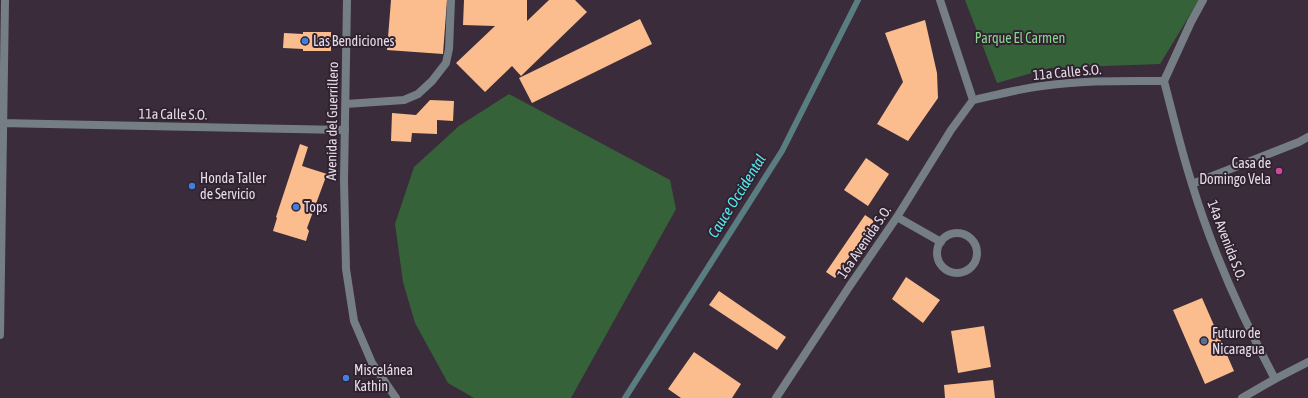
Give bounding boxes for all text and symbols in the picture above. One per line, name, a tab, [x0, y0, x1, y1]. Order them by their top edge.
park label: Parque El Carmen	[975, 30, 1065, 46]
place label: Las Bendiciones	[313, 33, 395, 49]
marker: Las Bendiciones	[300, 36, 310, 46]
street label: Avenida del Guerrillero	[323, 61, 341, 181]
street label: 11a Calle S.O.	[1032, 61, 1102, 83]
street label: 11a Calle S.O.	[139, 105, 207, 123]
water label: Cauce Occidental	[704, 151, 769, 241]
place label: Casa de Domingo Vela	[1199, 155, 1271, 187]
marker: Casa de Domingo Vela	[1274, 166, 1284, 176]
place label: Honda Taller de Servicio	[200, 170, 267, 202]
marker: Honda Taller de Servicio	[187, 181, 197, 191]
street label: 14a Avenida S.O.	[1204, 198, 1250, 282]
place label: Tops	[304, 199, 328, 215]
marker: Tops	[291, 202, 301, 212]
street label: 16a Avenida S.O.	[834, 203, 894, 281]
place label: Futuro de Nicaragua	[1212, 325, 1265, 357]
marker: Futuro de Nicaragua	[1199, 336, 1209, 346]
place label: Miscelánea Kathin	[354, 362, 413, 394]
marker: Miscelánea Kathin	[341, 373, 351, 383]

